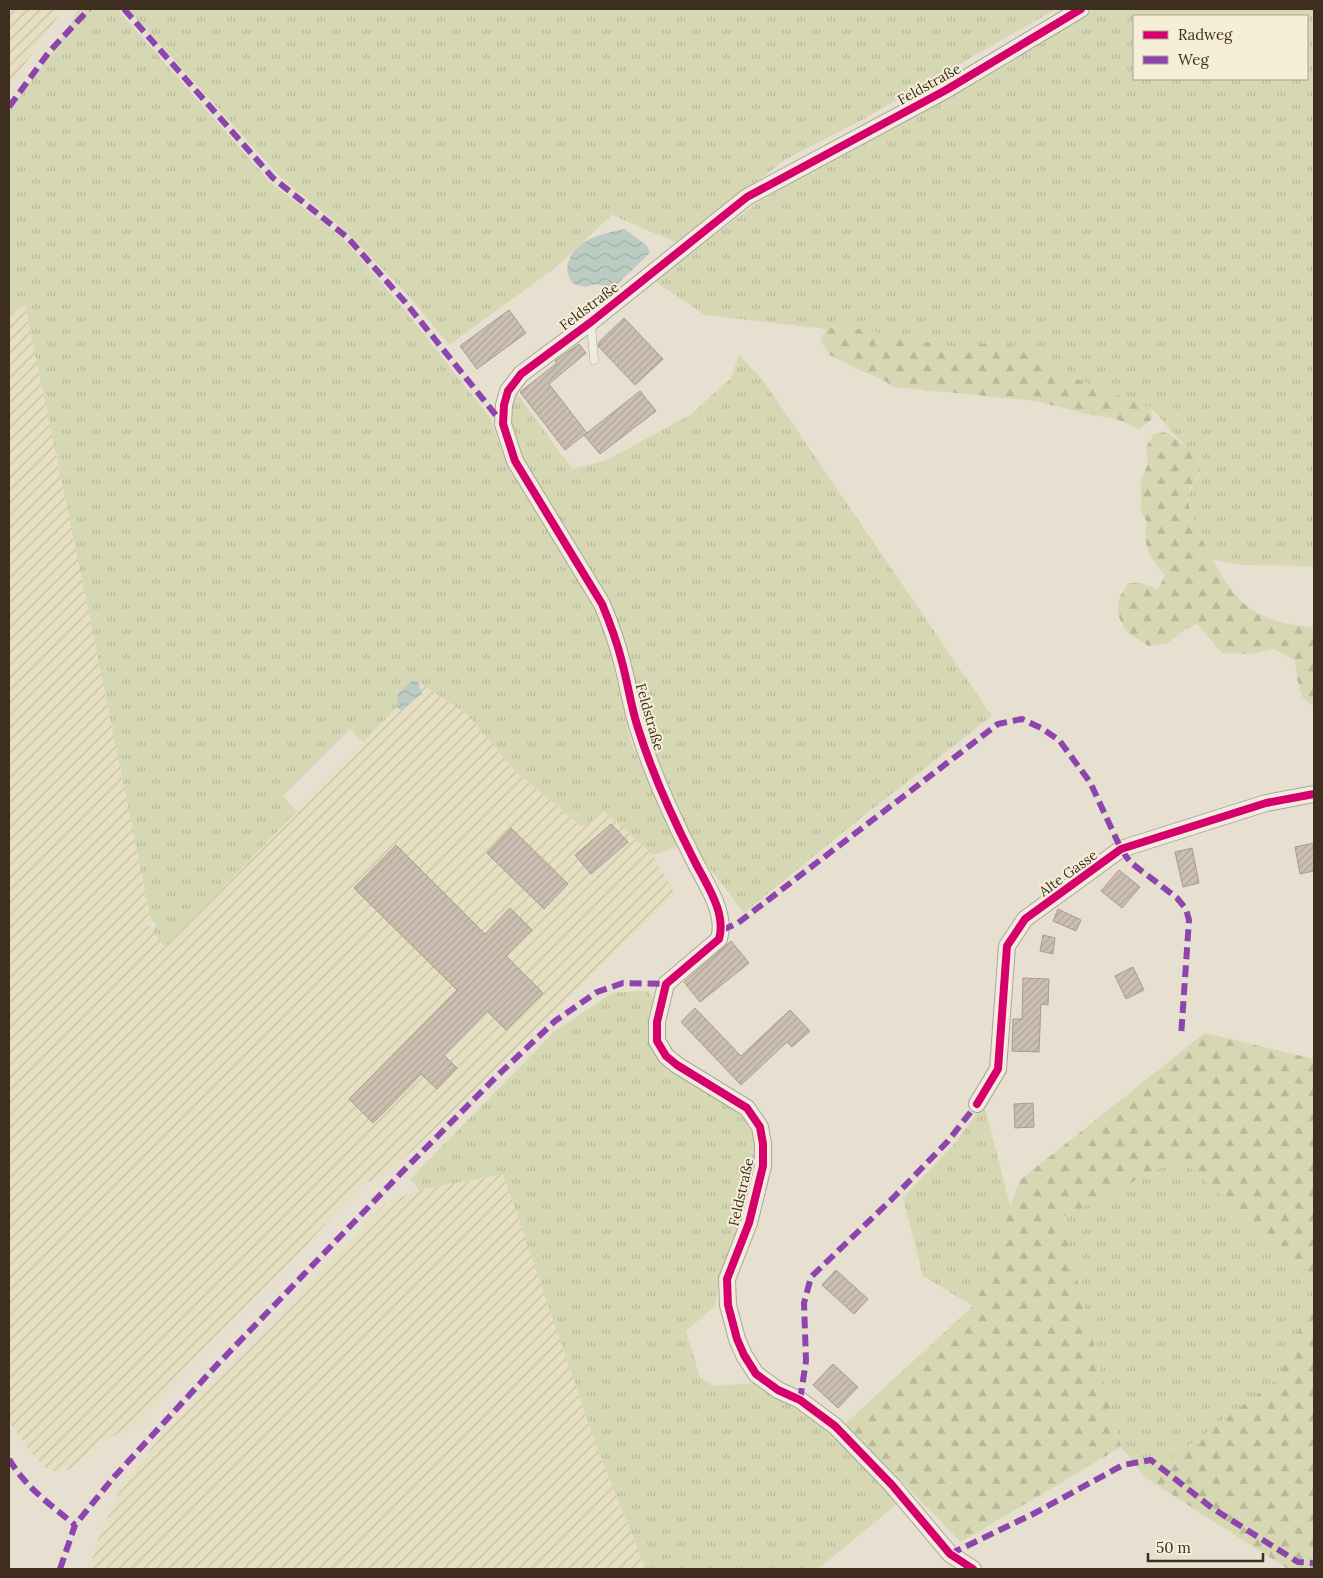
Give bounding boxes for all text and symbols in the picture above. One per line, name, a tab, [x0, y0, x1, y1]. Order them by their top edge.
legend	[1133, 15, 1308, 80]
text: Radweg	[1178, 25, 1233, 44]
text: Weg	[1178, 50, 1209, 69]
street label: Feldstraße	[894, 59, 964, 109]
street label: Feldstraße	[556, 278, 622, 334]
street label: Feldstraße	[632, 681, 668, 753]
street label: Alte Gasse	[1035, 846, 1101, 901]
street label: Feldstraße	[724, 1156, 758, 1228]
scale bar	[1148, 1530, 1263, 1562]
text: 50 m	[1156, 1538, 1191, 1557]

